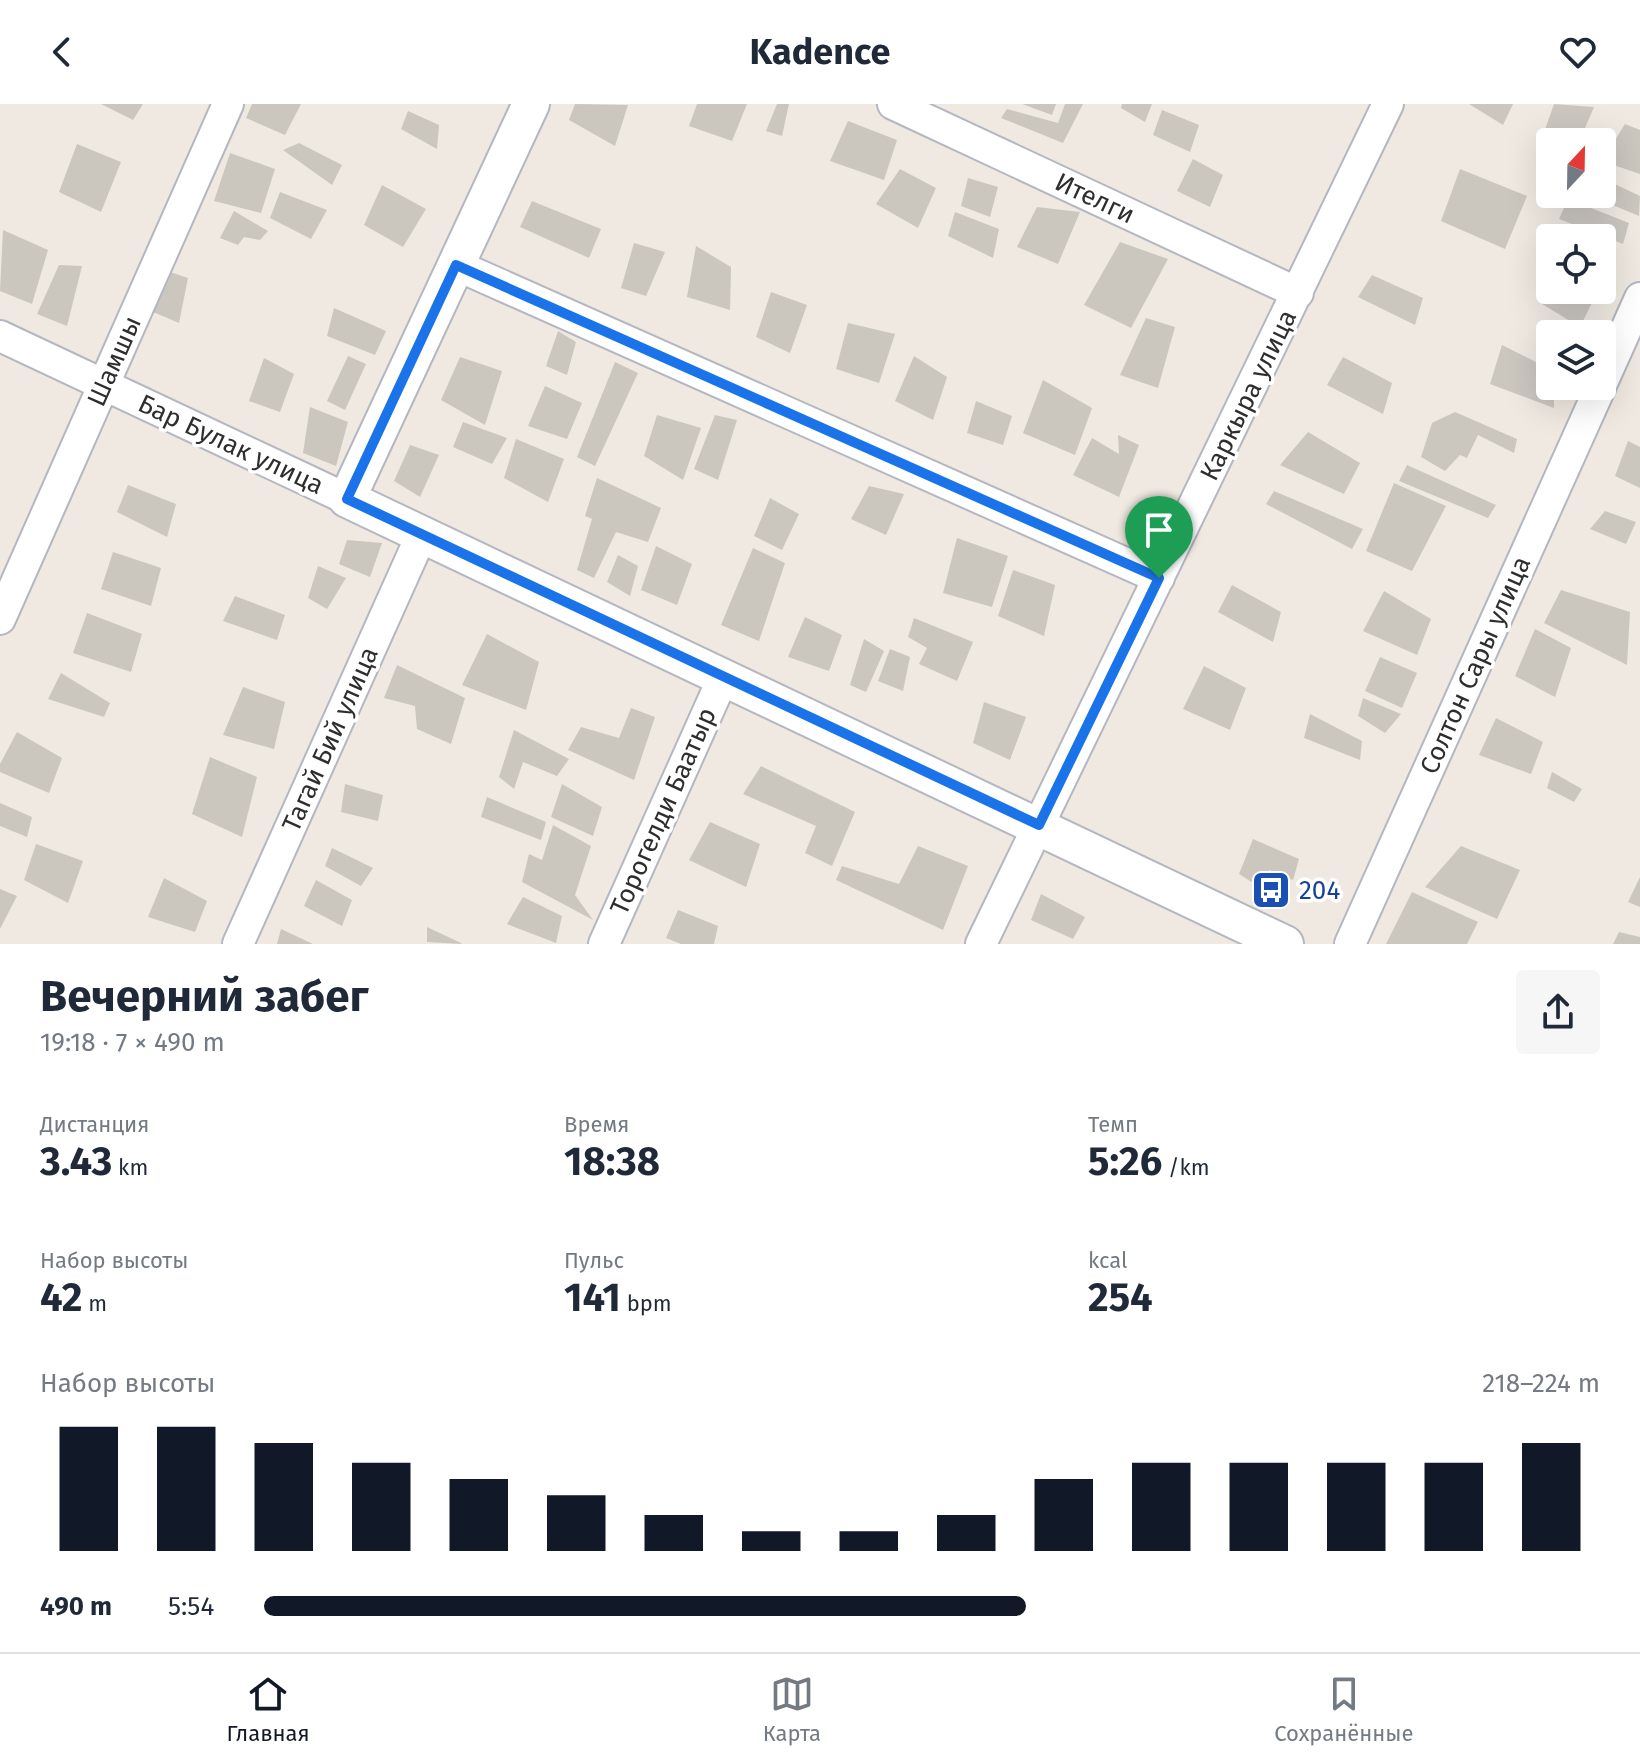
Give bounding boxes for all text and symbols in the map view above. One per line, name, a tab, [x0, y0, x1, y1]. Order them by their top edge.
icon: back	[40, 30, 84, 74]
text: Kadence	[750, 30, 890, 74]
icon: heart	[1556, 30, 1600, 74]
north arrow	[1536, 128, 1616, 208]
map controls	[1536, 128, 1616, 400]
street label: Ителги	[1050, 167, 1140, 230]
button: locate	[1536, 224, 1616, 304]
street label: Каркыра улица	[1194, 305, 1303, 486]
street label: Шамшы	[81, 311, 148, 411]
button: layers	[1536, 320, 1616, 400]
street label: Бар Булак улица	[133, 388, 328, 501]
pin	[1125, 496, 1193, 578]
icon: arrive	[1137, 508, 1181, 552]
street label: Солтон Сары улица	[1414, 552, 1537, 779]
street label: Тагай Бий улица	[276, 642, 385, 836]
street label: Торогелди Баатыр	[604, 703, 723, 919]
bus stop icon: 204	[1250, 869, 1292, 911]
place label: 204	[1299, 875, 1340, 906]
text: Вечерний забег	[40, 970, 369, 1023]
button: share	[1516, 970, 1600, 1054]
text: 19:18 · 7 × 490 m	[40, 1027, 225, 1058]
text: Дистанция	[40, 1111, 149, 1138]
text: Время	[564, 1111, 629, 1138]
text: Темп	[1088, 1111, 1138, 1138]
text: 3.43	[40, 1138, 112, 1186]
text: 18:38	[564, 1138, 660, 1186]
text: 5:26	[1088, 1138, 1162, 1186]
text: km	[112, 1154, 148, 1181]
text: /km	[1162, 1154, 1210, 1181]
text: Набор высоты	[40, 1247, 188, 1274]
text: Пульс	[564, 1247, 624, 1274]
text: kcal	[1088, 1247, 1128, 1274]
text: 42	[40, 1274, 82, 1322]
text: 141	[564, 1274, 621, 1322]
text: 254	[1088, 1274, 1153, 1322]
text: m	[82, 1290, 107, 1317]
text: bpm	[621, 1290, 672, 1317]
text: Набор высоты	[40, 1368, 215, 1399]
text: 218–224 m	[1482, 1368, 1600, 1399]
text: 490 m	[40, 1591, 112, 1622]
text: 5:54	[168, 1591, 214, 1622]
tab: Главная	[227, 1672, 310, 1747]
tab: Карта	[763, 1672, 821, 1747]
tab: Сохранённые	[1274, 1672, 1413, 1747]

